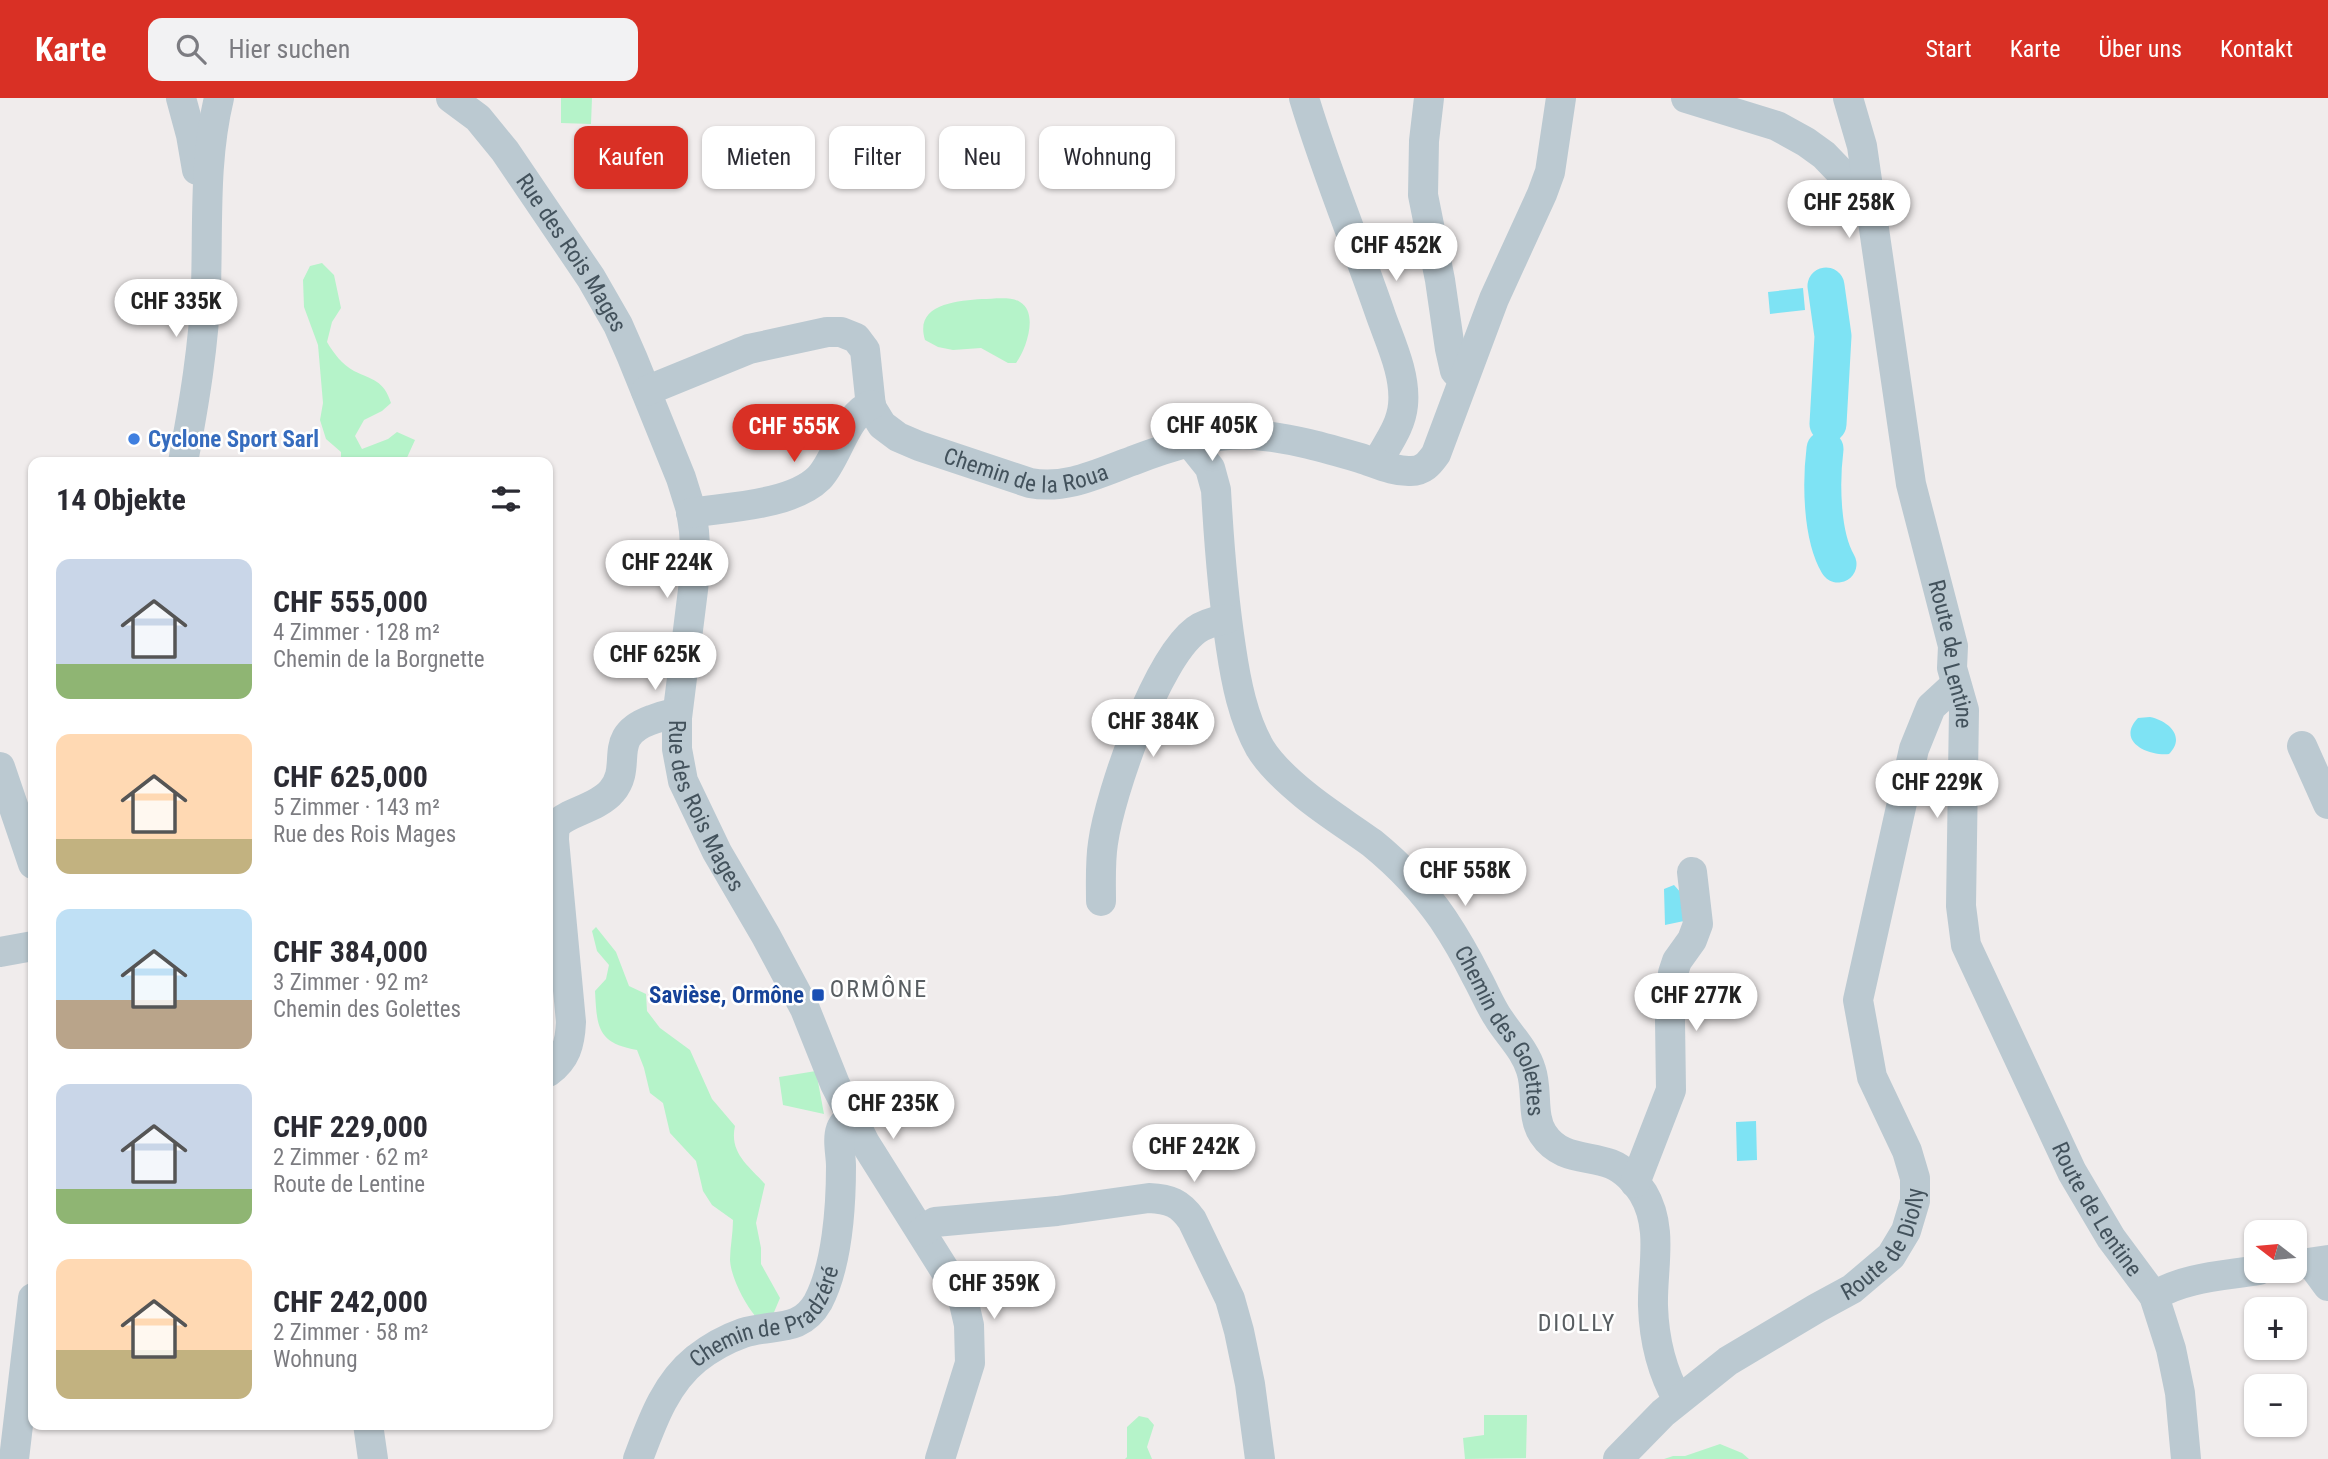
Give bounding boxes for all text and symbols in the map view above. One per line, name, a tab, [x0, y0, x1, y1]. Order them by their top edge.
search box	[148, 18, 638, 81]
text: Karte	[35, 30, 106, 69]
icon: search	[172, 30, 210, 68]
text: Hier suchen	[228, 34, 350, 64]
text: Start	[1926, 35, 1972, 63]
text: Karte	[2010, 35, 2060, 63]
text: Über uns	[2098, 35, 2182, 63]
text: Kontakt	[2220, 35, 2293, 63]
chip: Kaufen	[574, 126, 688, 189]
chip: Mieten	[702, 126, 815, 189]
chip: Filter	[829, 126, 925, 189]
chip: Neu	[939, 126, 1025, 189]
chip: Wohnung	[1039, 126, 1175, 189]
street label: Rue des Rois Mages	[511, 168, 633, 336]
pin: CHF 258K	[1777, 180, 1921, 240]
text: CHF 258K	[1803, 189, 1895, 216]
pin: CHF 452K	[1324, 223, 1468, 283]
text: CHF 452K	[1350, 232, 1442, 259]
pin: CHF 335K	[104, 280, 248, 339]
text: CHF 335K	[130, 288, 222, 315]
pin: CHF 555K	[722, 404, 866, 464]
pin: CHF 405K	[1140, 404, 1284, 463]
text: CHF 405K	[1166, 412, 1258, 439]
text: CHF 555K	[748, 413, 840, 440]
place label: Cyclone Sport Sarl	[148, 426, 319, 453]
marker: Cyclone Sport Sarl	[126, 431, 142, 447]
street label: Chemin de la Roua	[940, 442, 1112, 498]
icon: filters	[487, 480, 525, 518]
text: 14 Objekte	[56, 482, 186, 517]
pin: CHF 224K	[595, 540, 739, 600]
text: CHF 224K	[621, 549, 713, 576]
street label: Route de Lentine	[1923, 577, 1978, 729]
text: CHF 555,000	[273, 584, 428, 619]
icon: home	[112, 587, 196, 671]
text: 4 Zimmer · 128 m²	[273, 619, 440, 646]
pin: CHF 625K	[583, 632, 727, 692]
text: CHF 625K	[609, 641, 701, 668]
text: Chemin de la Borgnette	[273, 646, 485, 673]
pin: CHF 384K	[1081, 700, 1225, 759]
text: CHF 384K	[1107, 708, 1199, 735]
street label: Rue des Rois Mages	[664, 720, 750, 896]
text: CHF 625,000	[273, 759, 428, 794]
pin: CHF 229K	[1865, 760, 2009, 820]
icon: home	[112, 762, 196, 846]
text: CHF 229K	[1891, 769, 1983, 796]
text: 5 Zimmer · 143 m²	[273, 794, 440, 821]
text: Rue des Rois Mages	[273, 821, 456, 848]
pin: CHF 558K	[1393, 848, 1537, 908]
text: CHF 558K	[1419, 857, 1511, 884]
text: CHF 384,000	[273, 934, 428, 969]
icon: home	[112, 937, 196, 1021]
street label: Chemin des Golettes	[1449, 941, 1550, 1118]
text: 3 Zimmer · 92 m²	[273, 969, 428, 996]
pin: CHF 277K	[1624, 974, 1768, 1033]
district label: ORMÔNE	[830, 975, 928, 1003]
place label: Savièse, Ormône	[649, 982, 804, 1009]
text: CHF 277K	[1650, 982, 1742, 1009]
marker: Savièse, Ormône	[810, 987, 826, 1003]
text: Chemin des Golettes	[273, 996, 461, 1023]
pin: CHF 235K	[821, 1082, 965, 1141]
text: CHF 235K	[847, 1090, 939, 1117]
text: CHF 229,000	[273, 1109, 428, 1144]
icon: home	[112, 1112, 196, 1196]
pin: CHF 242K	[1122, 1124, 1266, 1184]
text: CHF 242K	[1148, 1133, 1240, 1160]
street label: Route de Lentine	[2046, 1138, 2148, 1281]
text: 2 Zimmer · 62 m²	[273, 1144, 428, 1171]
text: Route de Lentine	[273, 1171, 425, 1198]
street label: Route de Diolly	[1836, 1187, 1929, 1306]
north arrow	[2244, 1220, 2306, 1283]
map controls	[2244, 1220, 2307, 1437]
pin: CHF 359K	[922, 1262, 1066, 1321]
street label: Chemin de Pradzéré	[684, 1263, 844, 1373]
text: CHF 359K	[948, 1270, 1040, 1297]
text: CHF 242,000	[273, 1284, 428, 1319]
icon: home	[112, 1287, 196, 1371]
button: +	[2244, 1297, 2307, 1360]
district label: DIOLLY	[1538, 1309, 1616, 1337]
text: 2 Zimmer · 58 m²	[273, 1319, 428, 1346]
text: Wohnung	[273, 1346, 358, 1373]
button: −	[2244, 1374, 2307, 1437]

